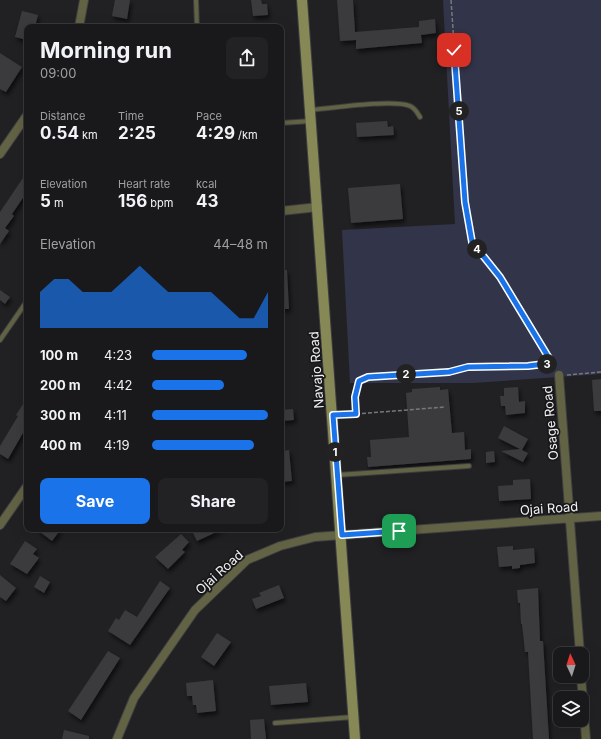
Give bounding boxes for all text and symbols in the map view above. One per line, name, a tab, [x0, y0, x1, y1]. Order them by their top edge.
pin	[437, 33, 471, 67]
text: Morning run	[40, 37, 172, 63]
button: share	[226, 37, 268, 79]
icon: check	[443, 39, 465, 61]
text: 09:00	[40, 65, 76, 81]
pin: 5	[449, 101, 469, 121]
text: 5	[455, 104, 463, 118]
text: Distance	[40, 109, 85, 123]
text: Time	[118, 109, 144, 123]
text: Pace	[196, 109, 222, 123]
text: 0.54	[40, 123, 79, 143]
text: 2:25	[118, 123, 156, 143]
text: 4:29	[196, 123, 235, 143]
text: km	[79, 128, 98, 142]
text: /km	[235, 128, 258, 142]
text: Elevation	[40, 177, 87, 191]
text: Heart rate	[118, 177, 170, 191]
text: kcal	[196, 177, 217, 191]
text: 5	[40, 191, 51, 211]
text: 156	[118, 191, 147, 211]
text: 43	[196, 191, 218, 211]
text: m	[51, 196, 64, 210]
text: bpm	[147, 196, 173, 210]
text: Elevation	[40, 236, 96, 252]
text: 44–48 m	[213, 236, 268, 252]
pin: 4	[467, 239, 487, 259]
text: 4	[473, 242, 481, 256]
street label: Navajo Road	[305, 331, 327, 409]
text: 100 m	[40, 347, 78, 363]
text: 4:23	[104, 347, 132, 363]
pin: 3	[537, 354, 557, 374]
text: 3	[543, 357, 551, 371]
pin: 2	[396, 364, 416, 384]
text: 2	[403, 367, 409, 381]
text: 200 m	[40, 377, 81, 393]
text: 4:42	[104, 377, 132, 393]
street label: Osage Road	[539, 385, 561, 461]
text: 300 m	[40, 407, 81, 423]
text: 4:11	[104, 407, 127, 423]
text: 400 m	[40, 437, 81, 453]
text: 4:19	[104, 437, 130, 453]
pin: 1	[325, 442, 345, 462]
text: 1	[333, 445, 337, 459]
button: Save	[40, 478, 150, 524]
button: Share	[158, 478, 268, 524]
street label: Ojai Road	[519, 498, 579, 518]
pin	[382, 514, 416, 548]
icon: arrive	[388, 520, 410, 542]
street label: Ojai Road	[192, 546, 246, 598]
north arrow	[553, 647, 589, 683]
map controls	[553, 647, 589, 727]
button: layers	[553, 691, 589, 727]

